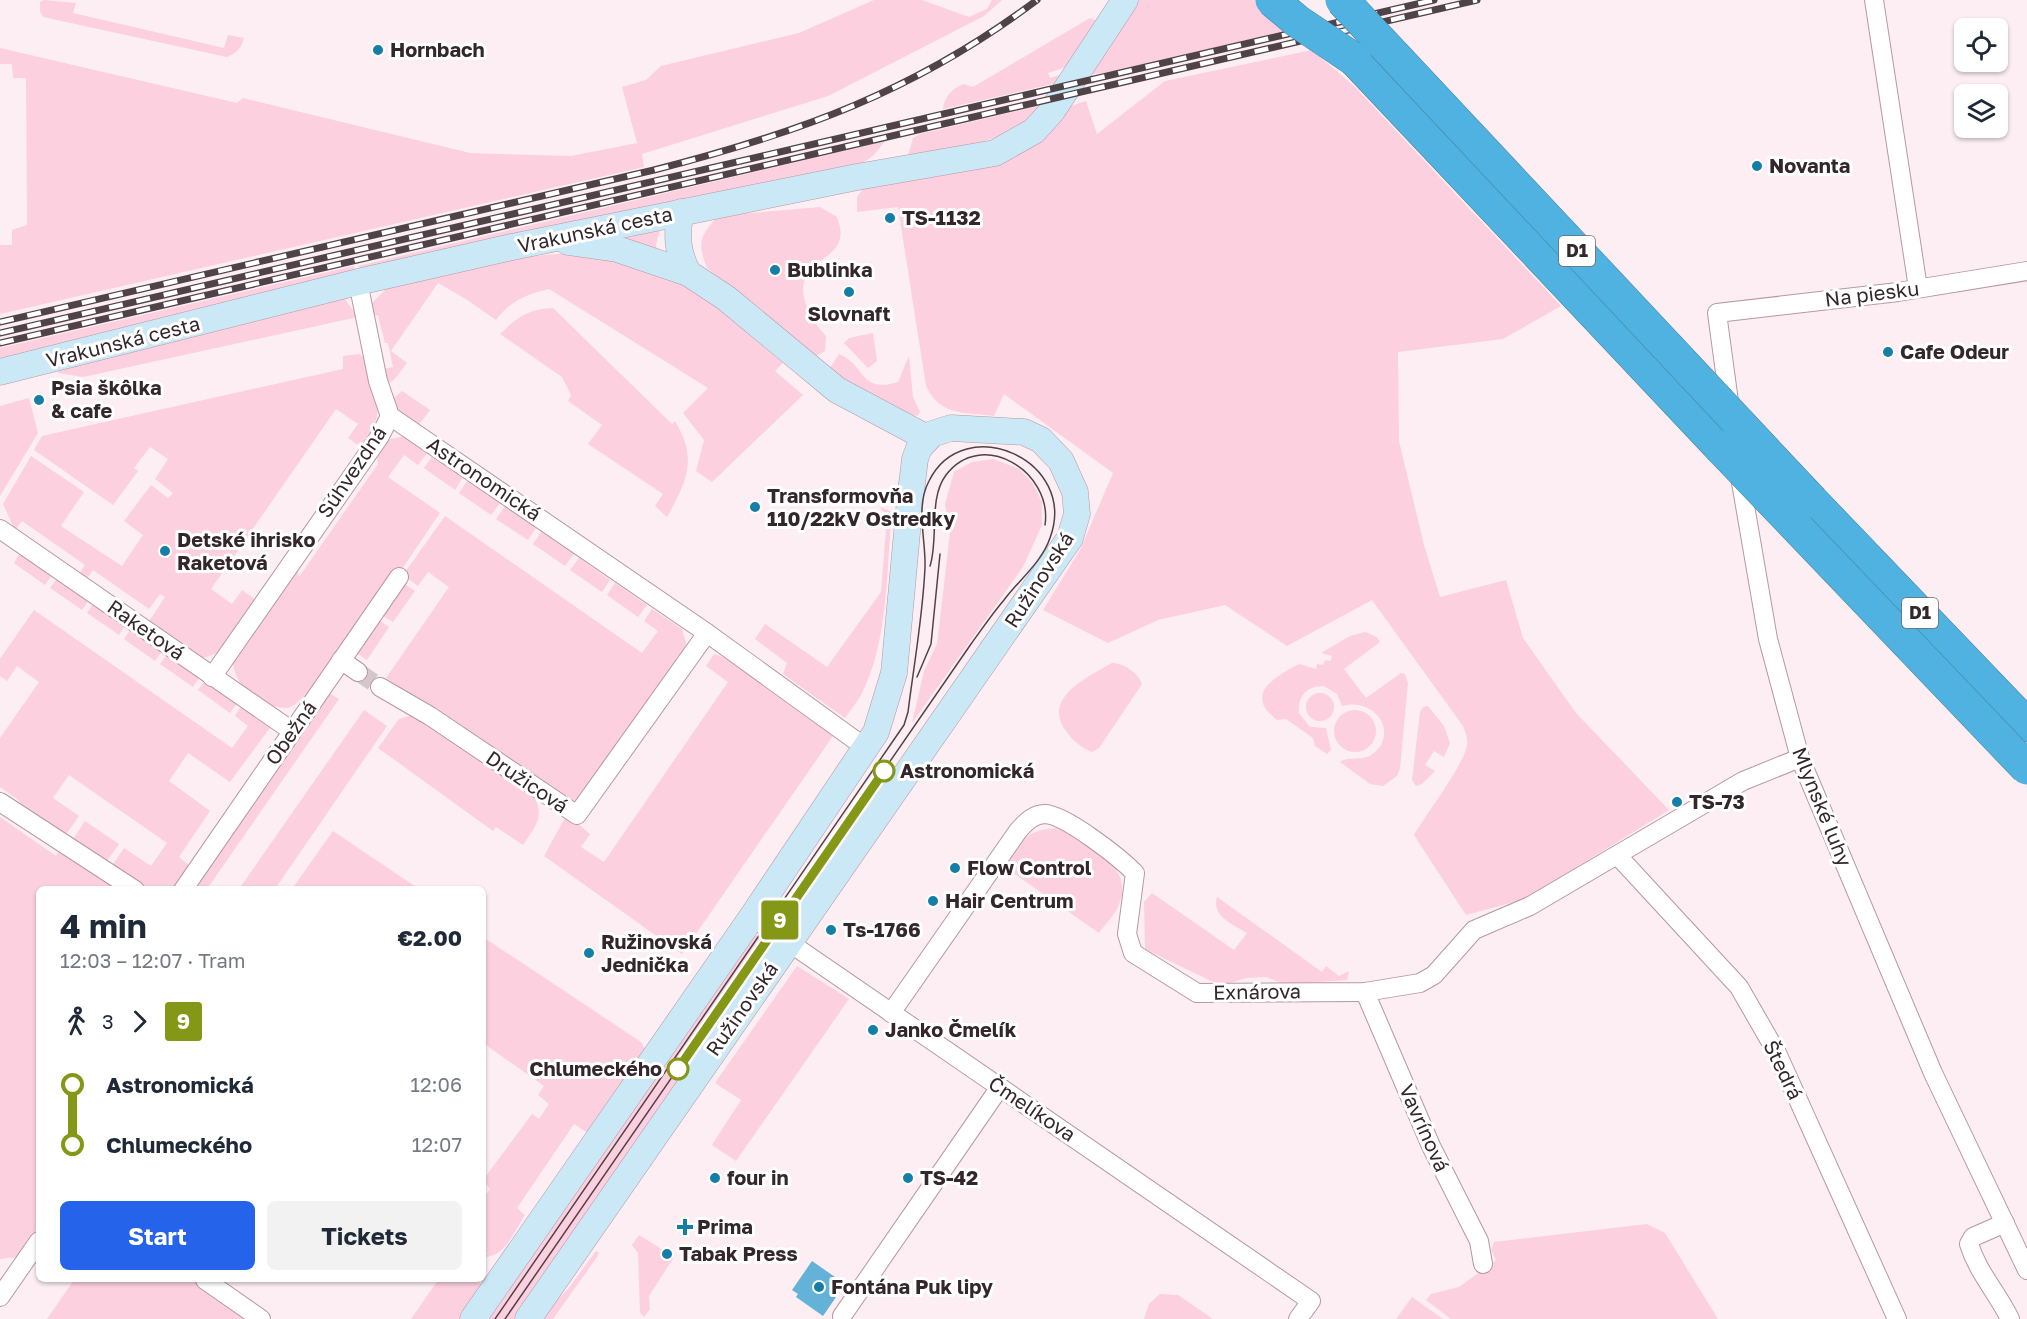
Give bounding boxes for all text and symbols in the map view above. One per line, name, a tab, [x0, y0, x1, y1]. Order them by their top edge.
map controls	[1954, 18, 2008, 138]
button: locate	[1954, 18, 2008, 72]
place label: Hornbach	[390, 37, 485, 61]
marker: Hornbach	[371, 43, 385, 57]
button: layers	[1954, 84, 2008, 138]
place label: Novanta	[1769, 153, 1850, 177]
marker: Novanta	[1750, 159, 1764, 173]
street label: Vrakunská cesta	[515, 201, 674, 257]
place label: TS-1132	[902, 205, 981, 229]
marker: TS-1132	[883, 211, 897, 225]
road number: D1	[1559, 236, 1595, 266]
place label: Bublinka	[787, 257, 873, 281]
marker: Bublinka	[768, 263, 782, 277]
street label: Na piesku	[1823, 275, 1920, 311]
marker: Slovnaft	[842, 285, 856, 299]
place label: Slovnaft	[808, 301, 891, 325]
street label: Vrakunská cesta	[43, 310, 202, 372]
place label: Cafe Odeur	[1900, 339, 2009, 363]
marker: Cafe Odeur	[1881, 345, 1895, 359]
place label: Psia škôlka & cafe	[51, 375, 162, 422]
marker: Psia škôlka & cafe	[32, 393, 46, 407]
street label: Súhvezdná	[312, 421, 391, 522]
street label: Astronomická	[423, 431, 546, 525]
place label: Transformovňa 110/22kV Ostredky	[767, 483, 955, 530]
marker: Transformovňa 110/22kV Ostredky	[748, 500, 762, 514]
place label: Detské ihrisko Raketová	[177, 527, 315, 574]
street label: Ružinovská	[998, 527, 1078, 632]
marker: Detské ihrisko Raketová	[158, 544, 172, 558]
street label: Raketová	[103, 594, 190, 664]
road number: D1	[1902, 598, 1938, 628]
street label: Obežná	[260, 696, 321, 769]
street label: Mlynské luhy	[1788, 744, 1858, 870]
street label: Družicová	[482, 745, 573, 817]
place label: Astronomická	[900, 758, 1034, 782]
marker: Astronomická	[873, 760, 895, 782]
place label: TS-73	[1689, 789, 1745, 813]
marker: TS-73	[1670, 795, 1684, 809]
place label: Flow Control	[967, 855, 1092, 879]
marker: Flow Control	[948, 861, 962, 875]
place label: Hair Centrum	[945, 888, 1073, 912]
marker: Hair Centrum	[926, 894, 940, 908]
line badge: 9	[760, 900, 800, 940]
text: 4 min	[60, 906, 147, 945]
text: 9	[773, 907, 787, 933]
place label: Ts-1766	[843, 917, 921, 941]
marker: Ts-1766	[824, 923, 838, 937]
text: €2.00	[397, 924, 462, 951]
place label: Ružinovská Jednička	[601, 929, 712, 976]
marker: Ružinovská Jednička	[582, 946, 596, 960]
text: 12:03 – 12:07 · Tram	[60, 948, 246, 972]
street label: Ružinovská	[700, 957, 782, 1060]
street label: Exnárova	[1213, 978, 1301, 1004]
icon: walk	[60, 1005, 93, 1038]
icon: forward	[123, 1005, 156, 1038]
text: 9	[177, 1008, 190, 1034]
text: 3	[102, 1009, 114, 1033]
place label: Janko Čmelík	[885, 1017, 1017, 1041]
marker: Janko Čmelík	[866, 1023, 880, 1037]
street label: Štedrá	[1759, 1036, 1809, 1103]
place label: Chlumeckého	[529, 1056, 662, 1080]
marker: Chlumeckého	[667, 1058, 689, 1080]
street label: Čmelíkova	[985, 1070, 1081, 1146]
text: Astronomická	[106, 1071, 254, 1098]
text: 12:06	[410, 1072, 462, 1096]
street label: Vavrínová	[1395, 1080, 1455, 1175]
text: Chlumeckého	[106, 1131, 252, 1158]
text: 12:07	[412, 1132, 462, 1156]
place label: four in	[727, 1165, 788, 1189]
place label: TS-42	[920, 1165, 978, 1189]
marker: four in	[708, 1171, 722, 1185]
marker: TS-42	[901, 1171, 915, 1185]
button: Start	[60, 1201, 255, 1270]
button: Tickets	[267, 1201, 462, 1270]
place label: Prima	[697, 1214, 753, 1238]
marker: Prima	[678, 1220, 692, 1234]
place label: Tabak Press	[679, 1241, 798, 1265]
marker: Tabak Press	[660, 1247, 674, 1261]
place label: Fontána Puk lipy	[831, 1274, 993, 1298]
marker: Fontána Puk lipy	[812, 1280, 826, 1294]

